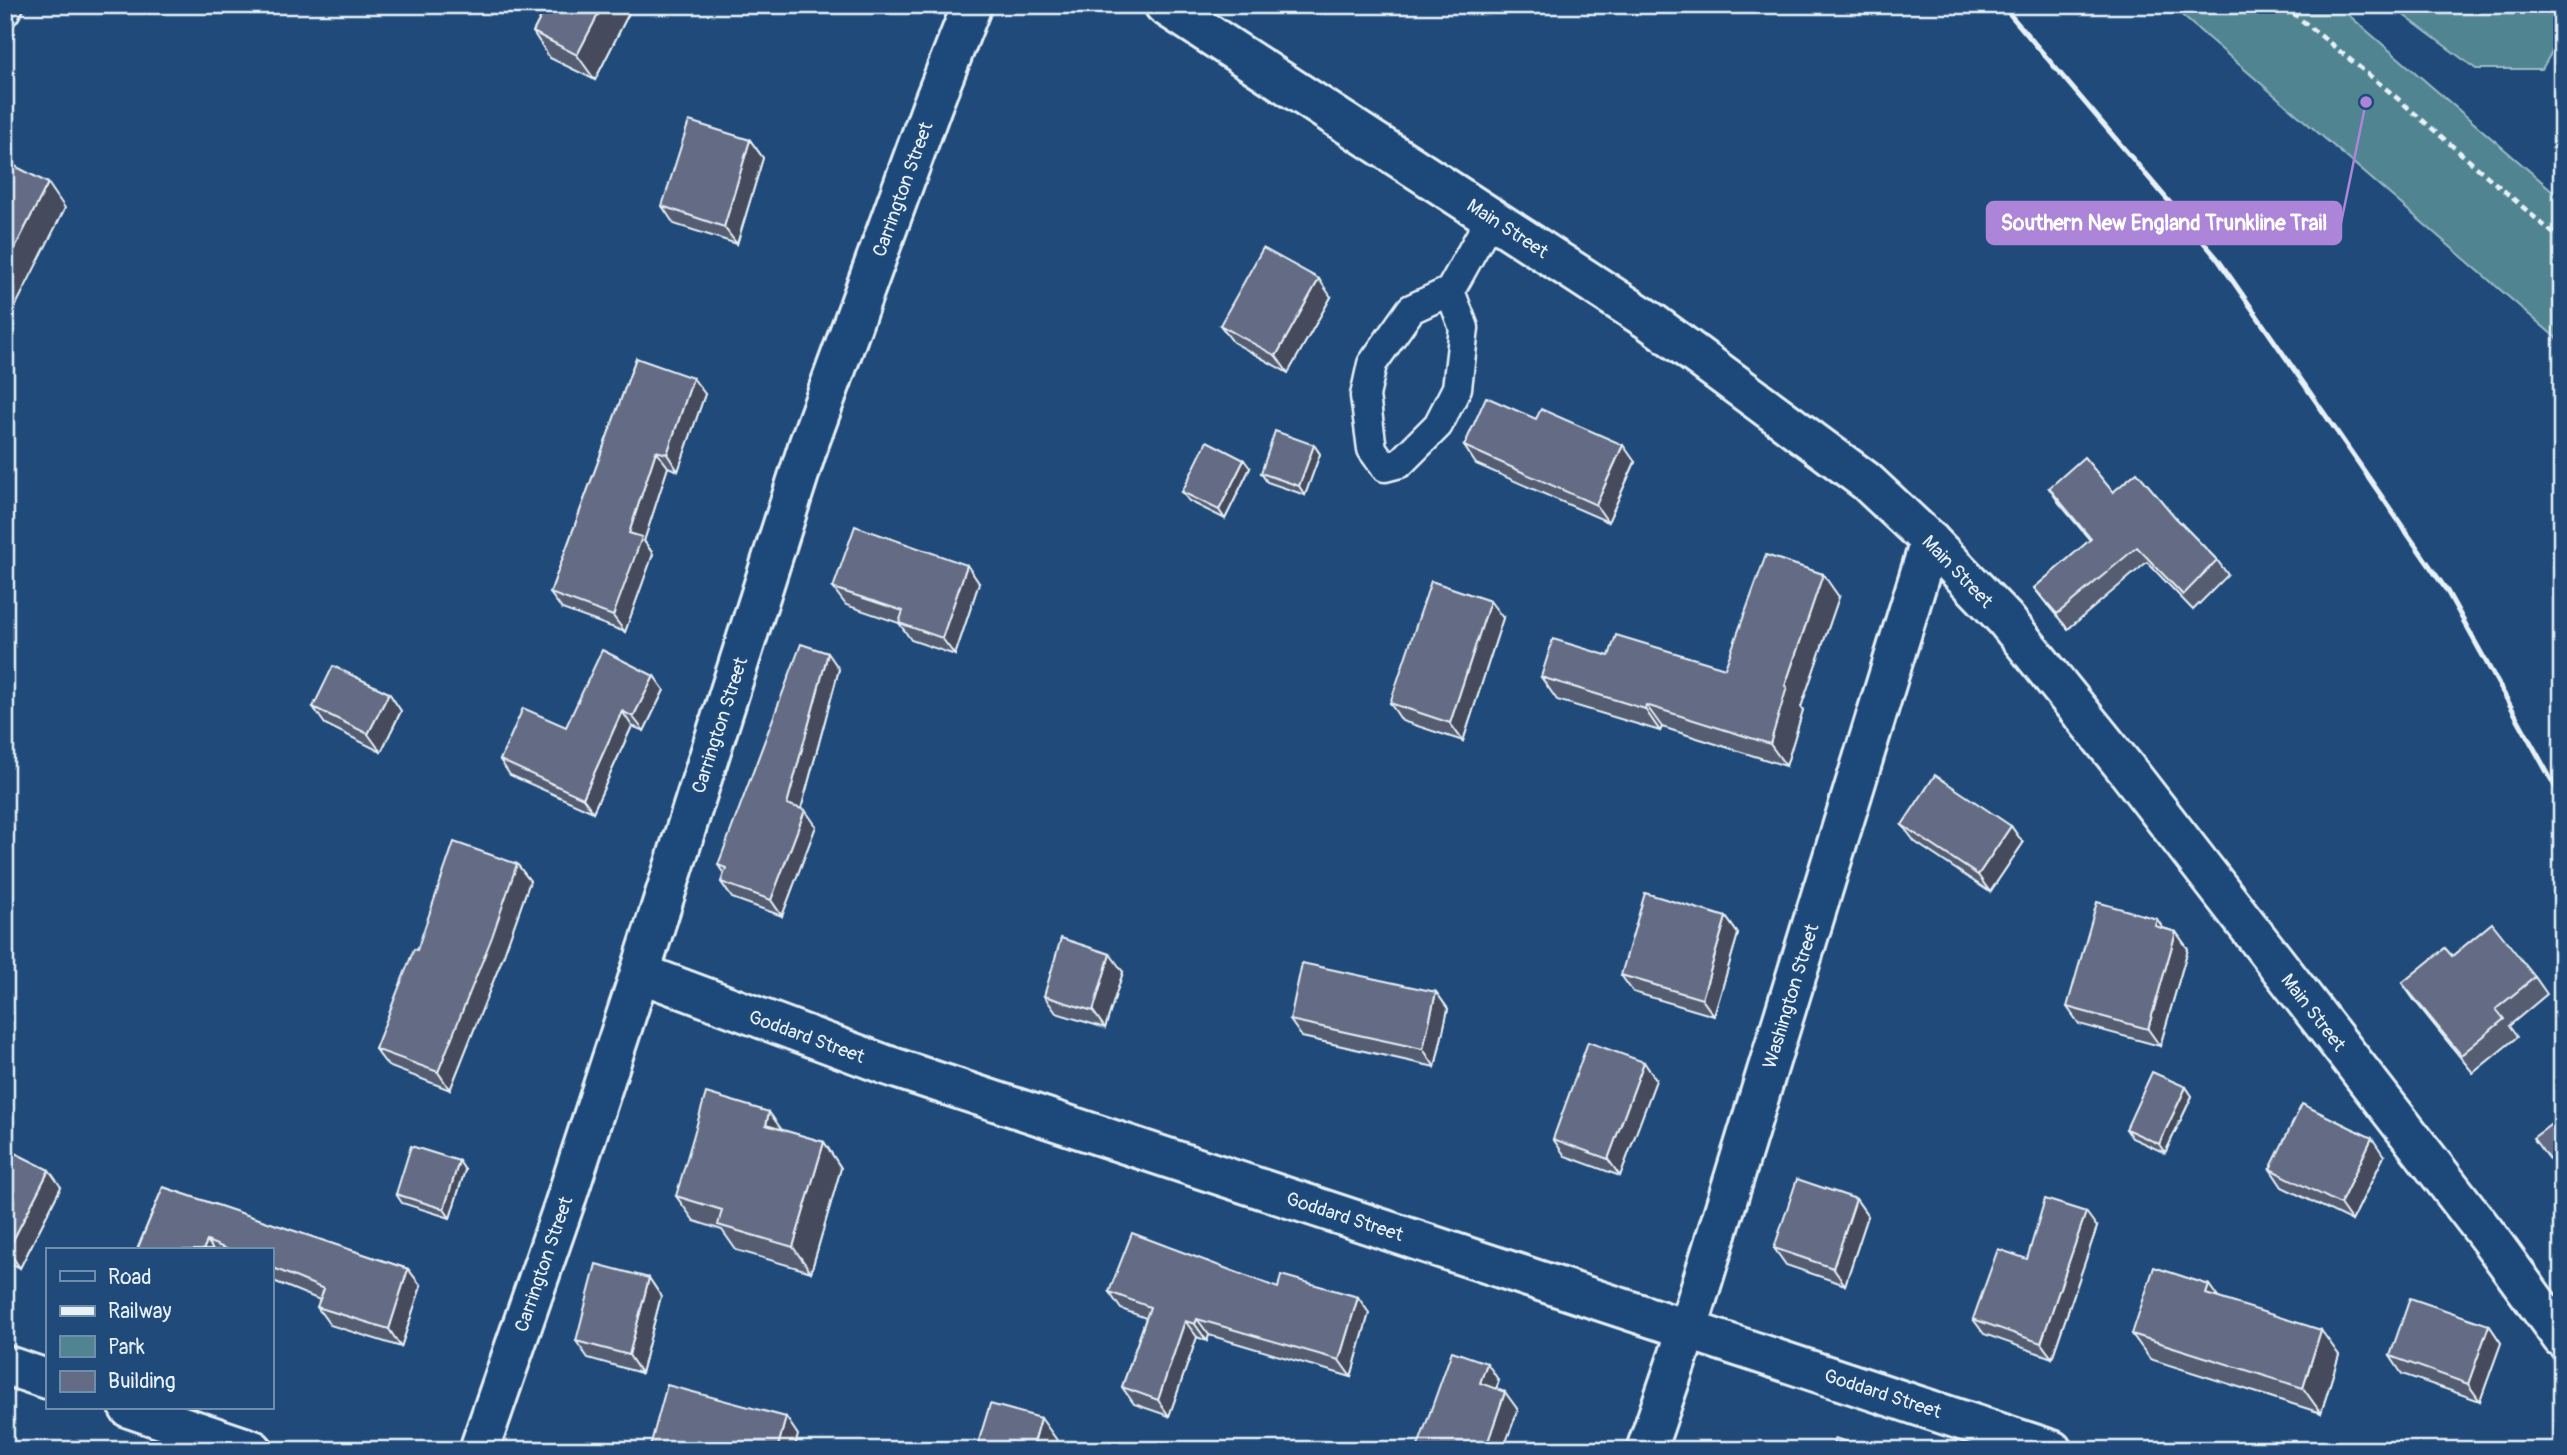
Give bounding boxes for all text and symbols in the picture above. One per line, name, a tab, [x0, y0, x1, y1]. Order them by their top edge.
street label: Carrington Street	[867, 118, 939, 260]
street label: Main Street	[1462, 194, 1553, 264]
callout: Southern New England Trunkline Trail	[1987, 202, 2341, 244]
text: Southern New England Trunkline Trail	[2001, 210, 2327, 237]
street label: Main Street	[1917, 530, 1998, 613]
street label: Carrington Street	[687, 654, 753, 796]
street label: Washington Street	[1758, 921, 1824, 1072]
street label: Main Street	[2275, 969, 2351, 1057]
street label: Goddard Street	[745, 1005, 868, 1069]
street label: Goddard Street	[1283, 1187, 1407, 1247]
street label: Carrington Street	[510, 1193, 578, 1335]
legend	[46, 1248, 273, 1410]
text: Road	[108, 1264, 152, 1291]
text: Railway	[108, 1298, 172, 1325]
text: Park	[108, 1334, 145, 1361]
street label: Goddard Street	[1821, 1364, 1945, 1424]
text: Building	[108, 1368, 175, 1395]

